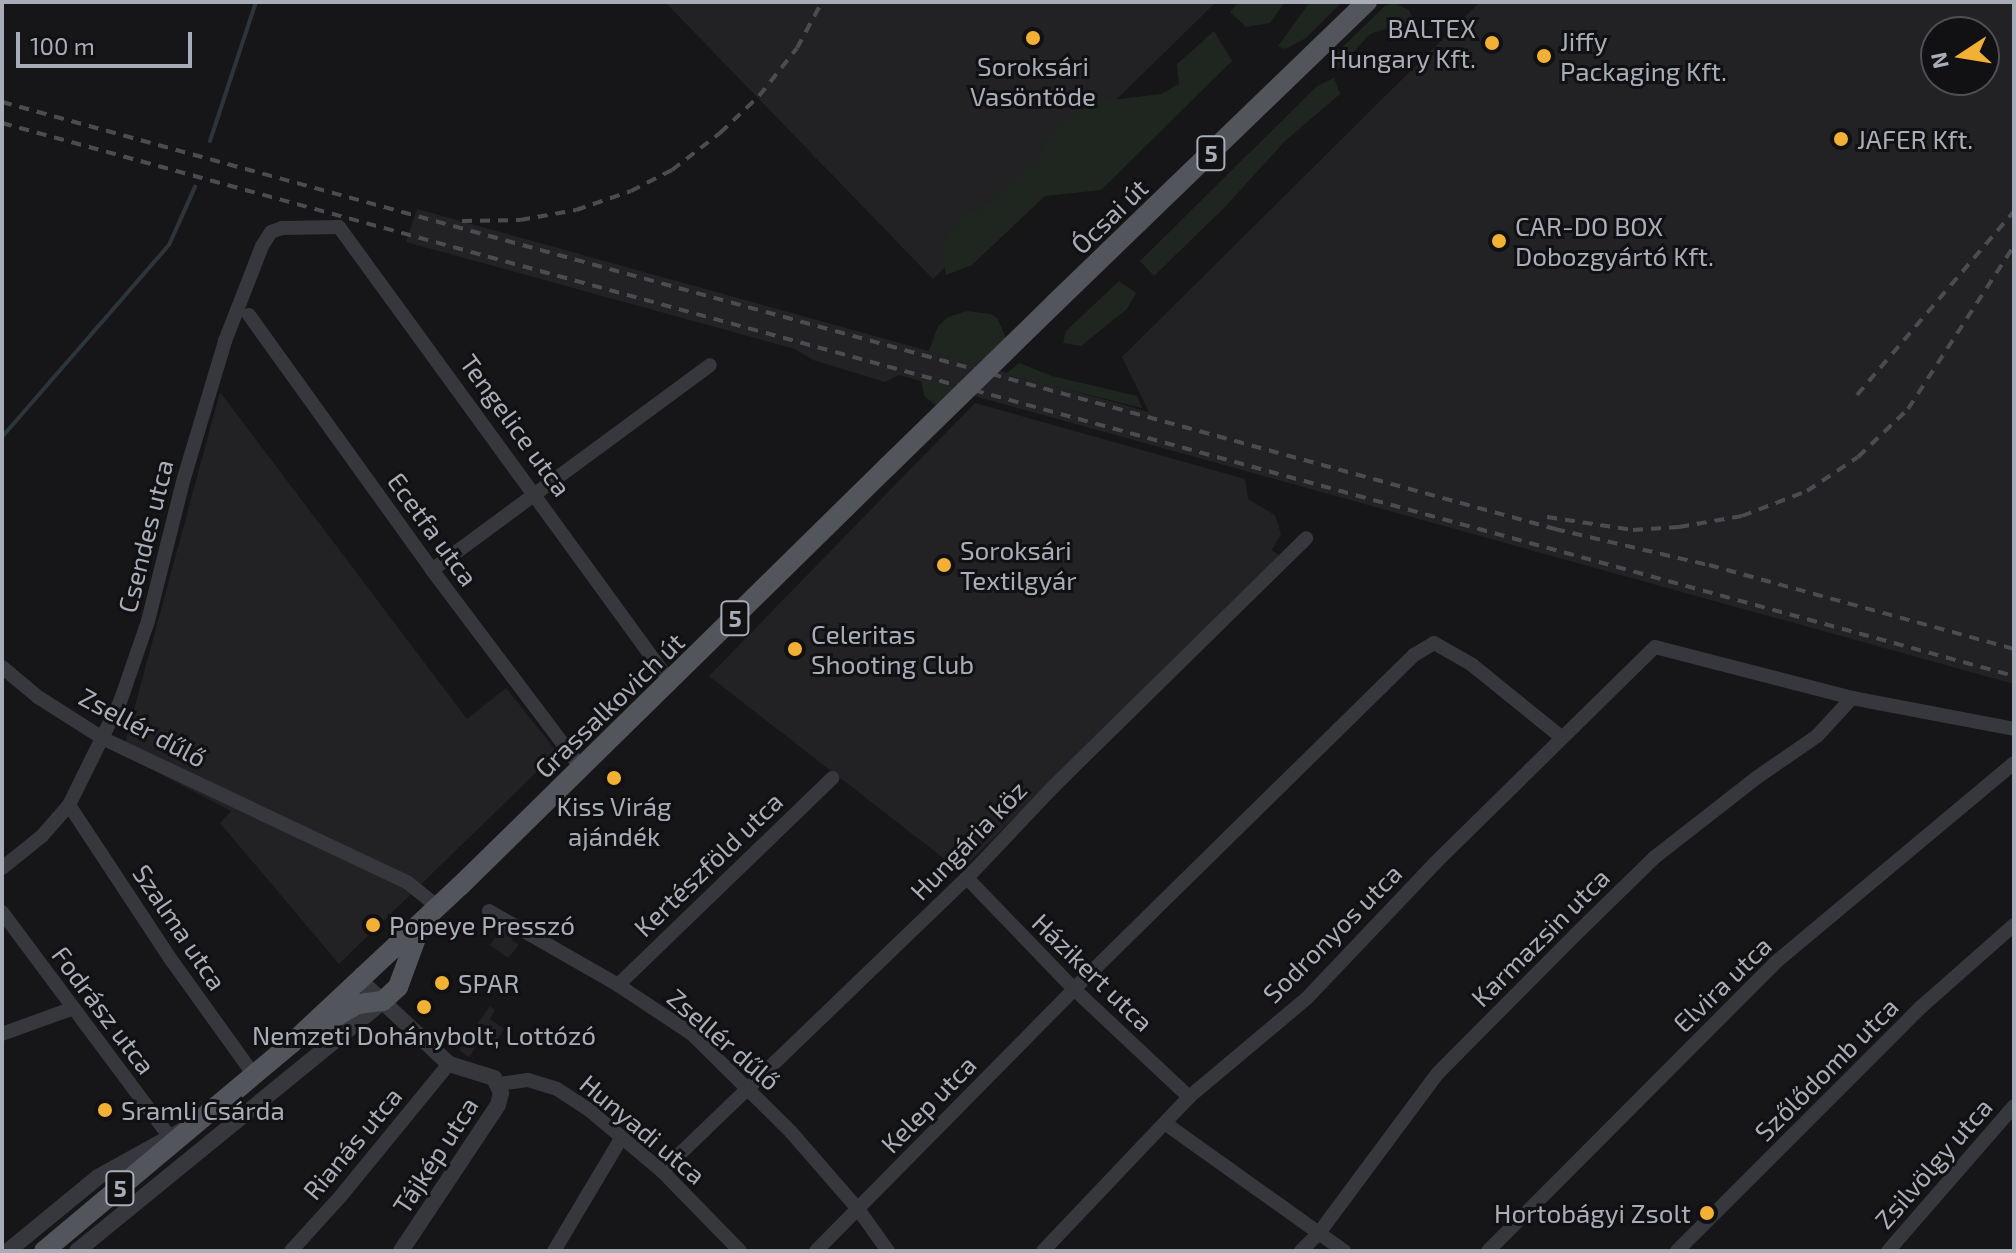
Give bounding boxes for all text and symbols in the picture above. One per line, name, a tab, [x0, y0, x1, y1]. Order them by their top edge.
place label: BALTEX Hungary Kft.	[1329, 12, 1476, 74]
scale bar	[20, 16, 196, 66]
north arrow	[1920, 16, 2000, 96]
place label: Jiffy Packaging Kft.	[1560, 25, 1727, 86]
marker: Soroksári Vasöntöde	[1024, 29, 1042, 47]
text: 100 m	[30, 31, 95, 60]
marker: BALTEX Hungary Kft.	[1483, 34, 1501, 52]
marker: Jiffy Packaging Kft.	[1535, 47, 1553, 65]
place label: Soroksári Vasöntöde	[970, 50, 1096, 112]
text: N	[1924, 50, 1953, 71]
place label: JAFER Kft.	[1857, 123, 1973, 155]
marker: JAFER Kft.	[1832, 130, 1850, 148]
road number: 5	[1195, 133, 1227, 173]
street label: Ócsai út	[1064, 172, 1154, 260]
place label: CAR-DO BOX Dobozgyártó Kft.	[1515, 210, 1714, 272]
marker: CAR-DO BOX Dobozgyártó Kft.	[1490, 232, 1508, 250]
street label: Tengelice utca	[454, 348, 578, 502]
street label: Csendes utca	[111, 456, 179, 616]
street label: Ecetfa utca	[381, 466, 485, 592]
place label: Soroksári Textilgyár	[960, 534, 1077, 596]
marker: Soroksári Textilgyár	[935, 556, 953, 574]
road number: 5	[719, 598, 751, 638]
place label: Celeritas Shooting Club	[811, 618, 974, 680]
street label: Grassalkovich út	[528, 626, 690, 784]
marker: Celeritas Shooting Club	[786, 640, 804, 658]
street label: Zsellér dűlő	[74, 680, 212, 774]
marker: Kiss Virág ajándék	[605, 769, 623, 787]
street label: Hungária köz	[903, 774, 1033, 906]
street label: Kertészföld utca	[627, 785, 789, 943]
place label: Kiss Virág ajándék	[556, 790, 672, 852]
street label: Sodronyos utca	[1256, 857, 1408, 1009]
street label: Szalma utca	[127, 858, 233, 996]
street label: Karmazsin utca	[1464, 861, 1616, 1013]
street label: Házikert utca	[1026, 907, 1160, 1037]
place label: Popeye Presszó	[389, 909, 575, 941]
marker: Popeye Presszó	[364, 916, 382, 934]
street label: Elvira utca	[1667, 930, 1777, 1038]
street label: Fodrász utca	[46, 940, 162, 1080]
place label: SPAR	[458, 967, 519, 999]
marker: SPAR	[433, 974, 451, 992]
street label: Zsellér dűlő	[661, 981, 787, 1097]
street label: Szőlődomb utca	[1748, 991, 1904, 1147]
marker: Nemzeti Dohánybolt, Lottózó	[415, 998, 433, 1016]
place label: Nemzeti Dohánybolt, Lottózó	[252, 1019, 596, 1051]
street label: Kelep utca	[874, 1049, 982, 1159]
street label: Hunyadi utca	[574, 1068, 712, 1190]
street label: Rianás utca	[296, 1081, 408, 1205]
street label: Tájkép utca	[386, 1091, 484, 1219]
street label: Zsilvölgy utca	[1868, 1091, 1998, 1235]
place label: Sramli Csárda	[121, 1094, 285, 1126]
marker: Sramli Csárda	[96, 1101, 114, 1119]
road number: 5	[104, 1168, 136, 1208]
place label: Hortobágyi Zsolt	[1494, 1197, 1691, 1229]
marker: Hortobágyi Zsolt	[1698, 1204, 1716, 1222]

